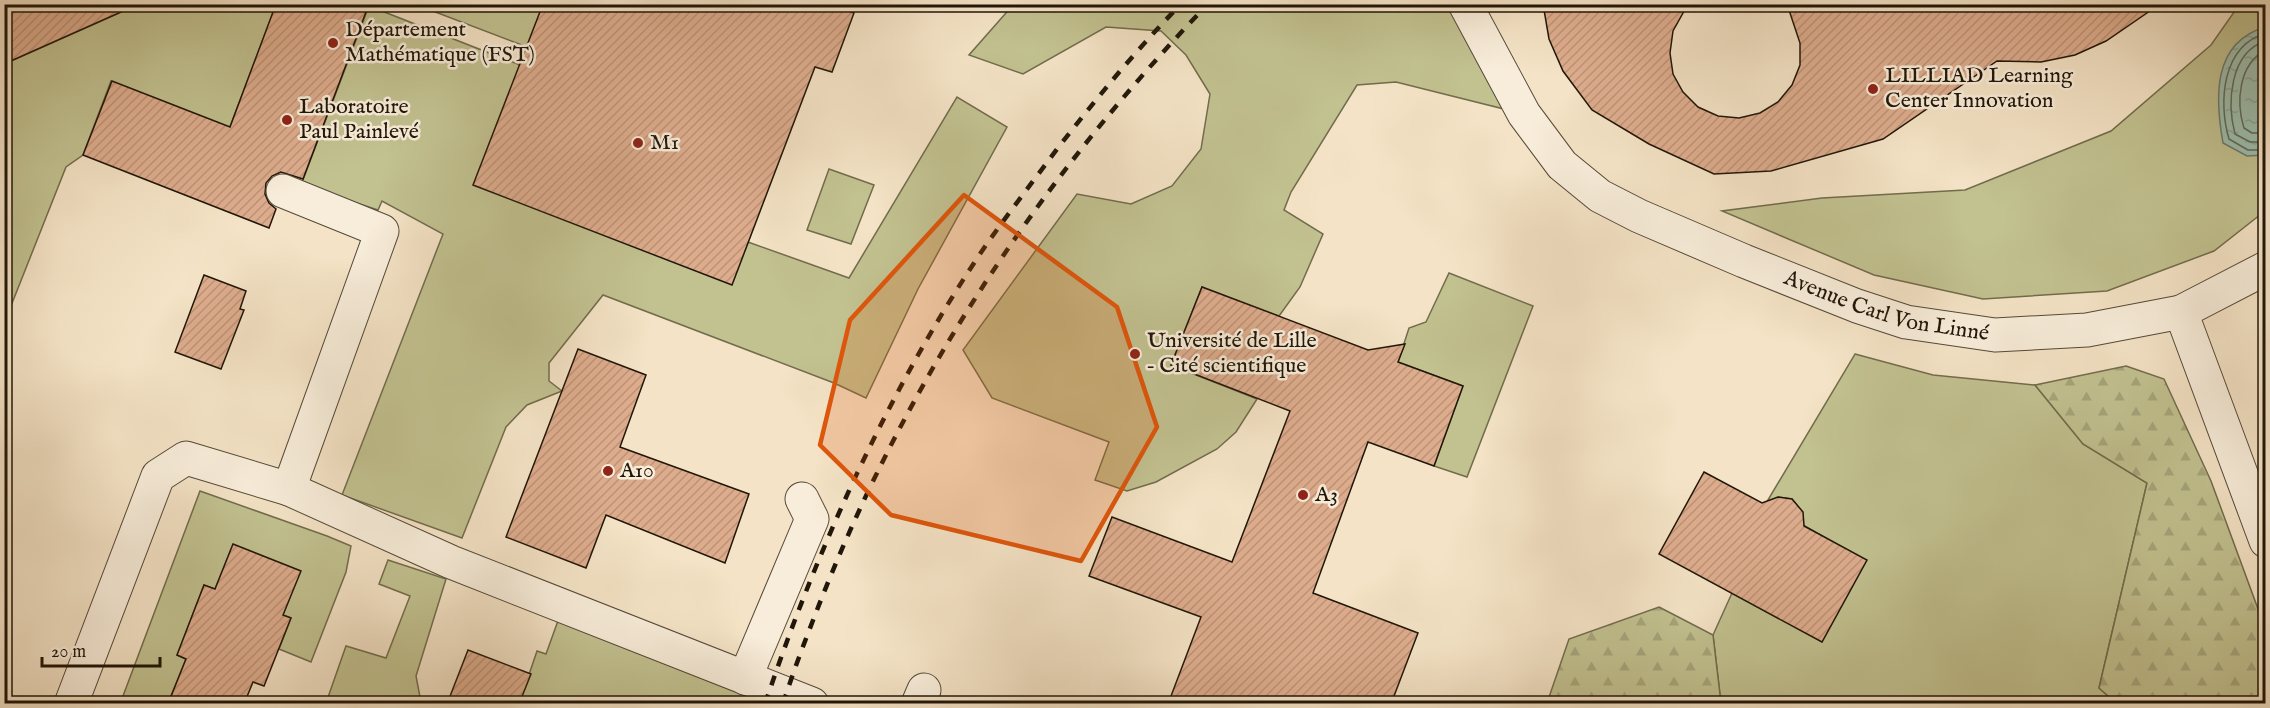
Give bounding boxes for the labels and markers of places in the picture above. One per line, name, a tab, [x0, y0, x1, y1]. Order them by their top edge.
place label: Département Mathématique (FST)	[345, 16, 535, 69]
marker: Département Mathématique (FST)	[326, 36, 340, 50]
place label: LILLIAD Learning Center Innovation	[1885, 62, 2074, 115]
marker: LILLIAD Learning Center Innovation	[1866, 82, 1880, 96]
place label: Laboratoire Paul Painlevé	[299, 93, 419, 146]
marker: Laboratoire Paul Painlevé	[280, 113, 294, 127]
place label: M1	[650, 129, 679, 157]
marker: M1	[631, 136, 645, 150]
place label: Université de Lille ‐ Cité scientifique	[1147, 327, 1317, 380]
marker: Université de Lille ‐ Cité scientifique	[1128, 347, 1142, 361]
place label: A10	[619, 457, 654, 485]
marker: A10	[601, 464, 615, 478]
place label: A3	[1314, 481, 1338, 509]
marker: A3	[1296, 488, 1310, 502]

